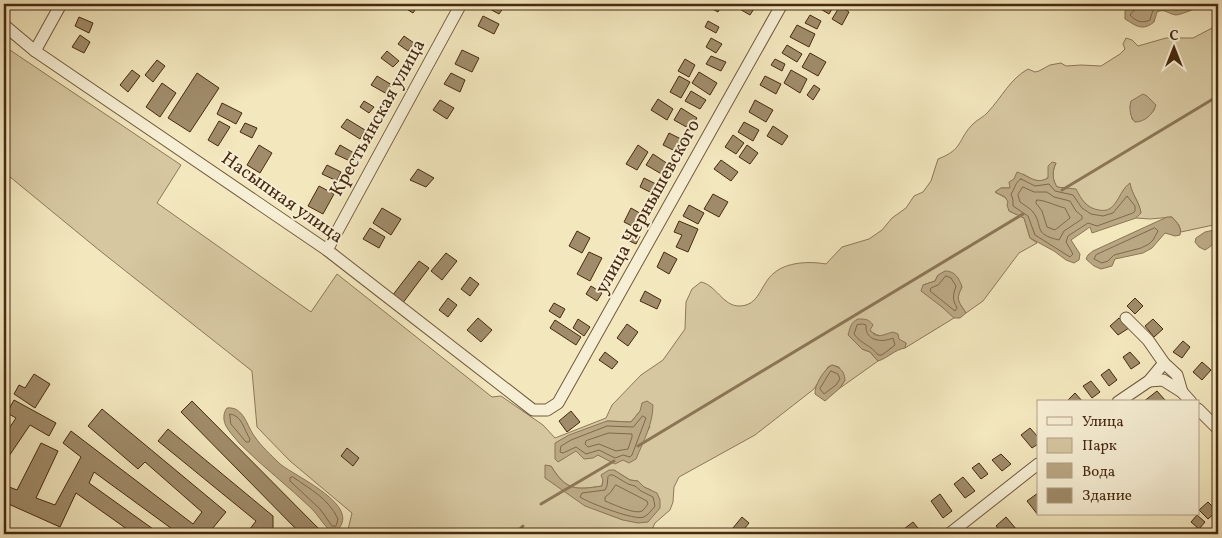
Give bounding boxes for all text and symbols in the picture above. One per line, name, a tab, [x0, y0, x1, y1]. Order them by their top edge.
north arrow	[1150, 22, 1200, 72]
text: С	[1169, 27, 1179, 46]
street label: Крестьянская улица	[324, 35, 432, 201]
street label: улица Чернышевского	[589, 115, 707, 299]
street label: Насыпная улица	[216, 146, 348, 250]
legend	[1037, 400, 1200, 516]
text: Улица	[1082, 412, 1124, 433]
text: Парк	[1082, 436, 1117, 457]
text: Вода	[1082, 462, 1115, 483]
text: Здание	[1082, 486, 1132, 507]

